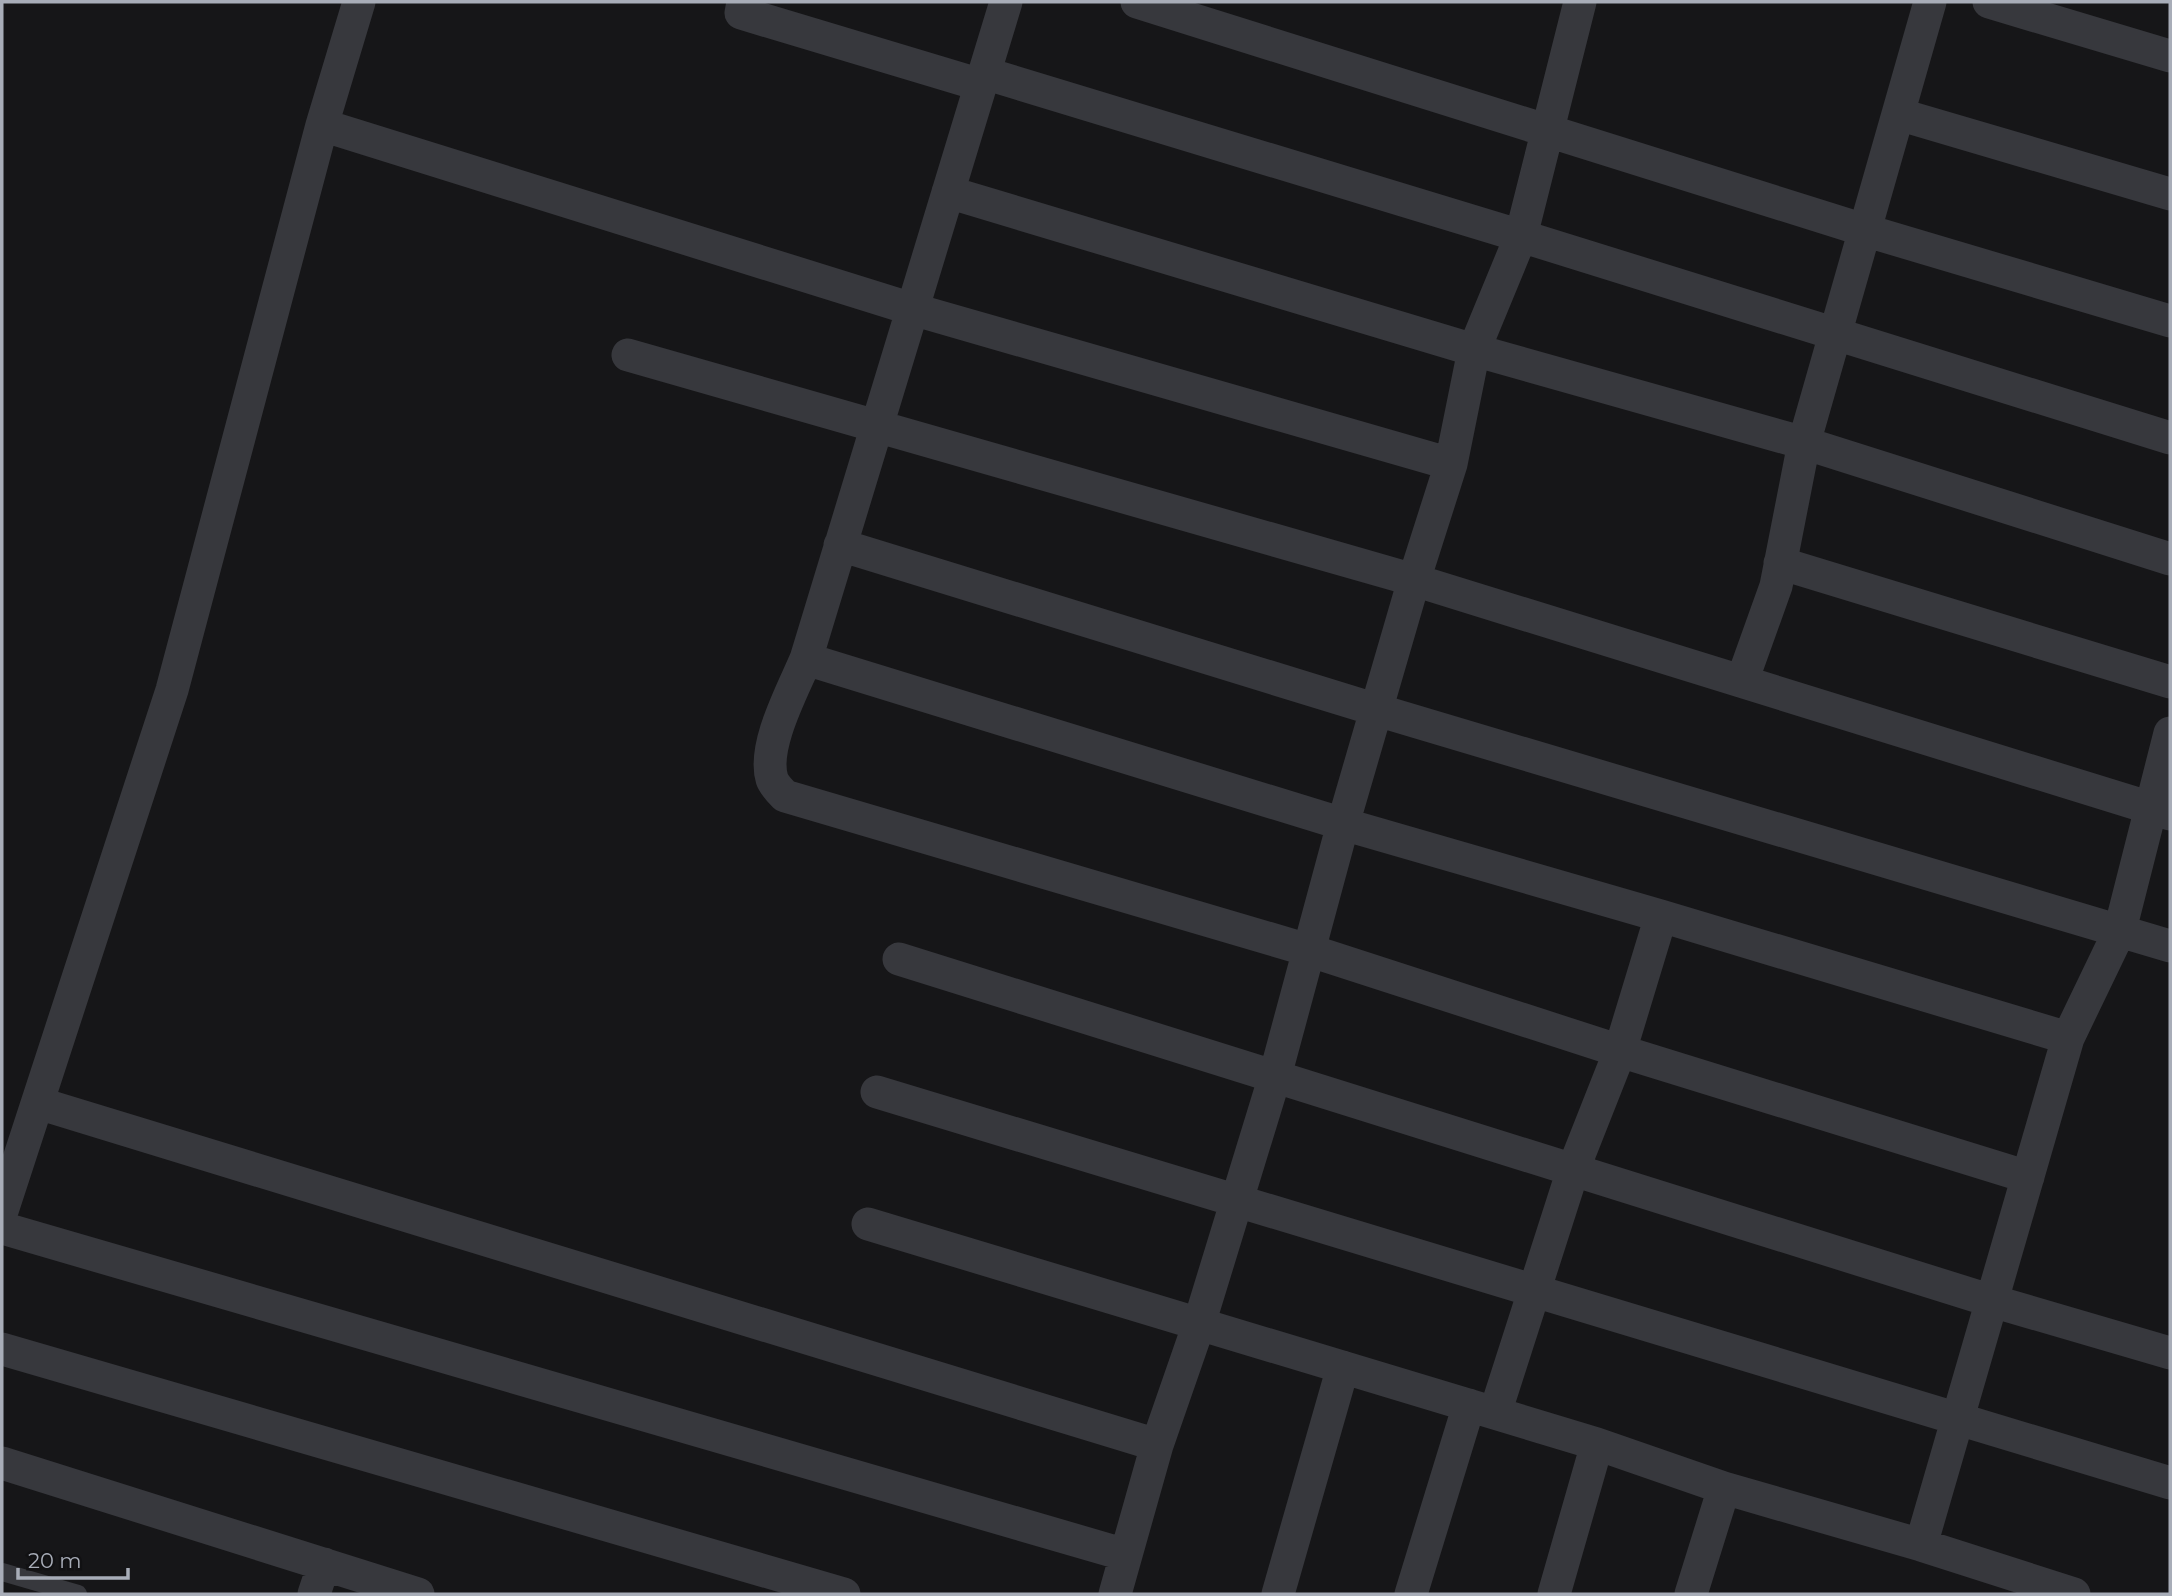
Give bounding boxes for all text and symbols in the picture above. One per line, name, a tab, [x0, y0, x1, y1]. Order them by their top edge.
scale bar	[18, 1536, 128, 1580]
text: 20 m	[28, 1548, 82, 1573]

